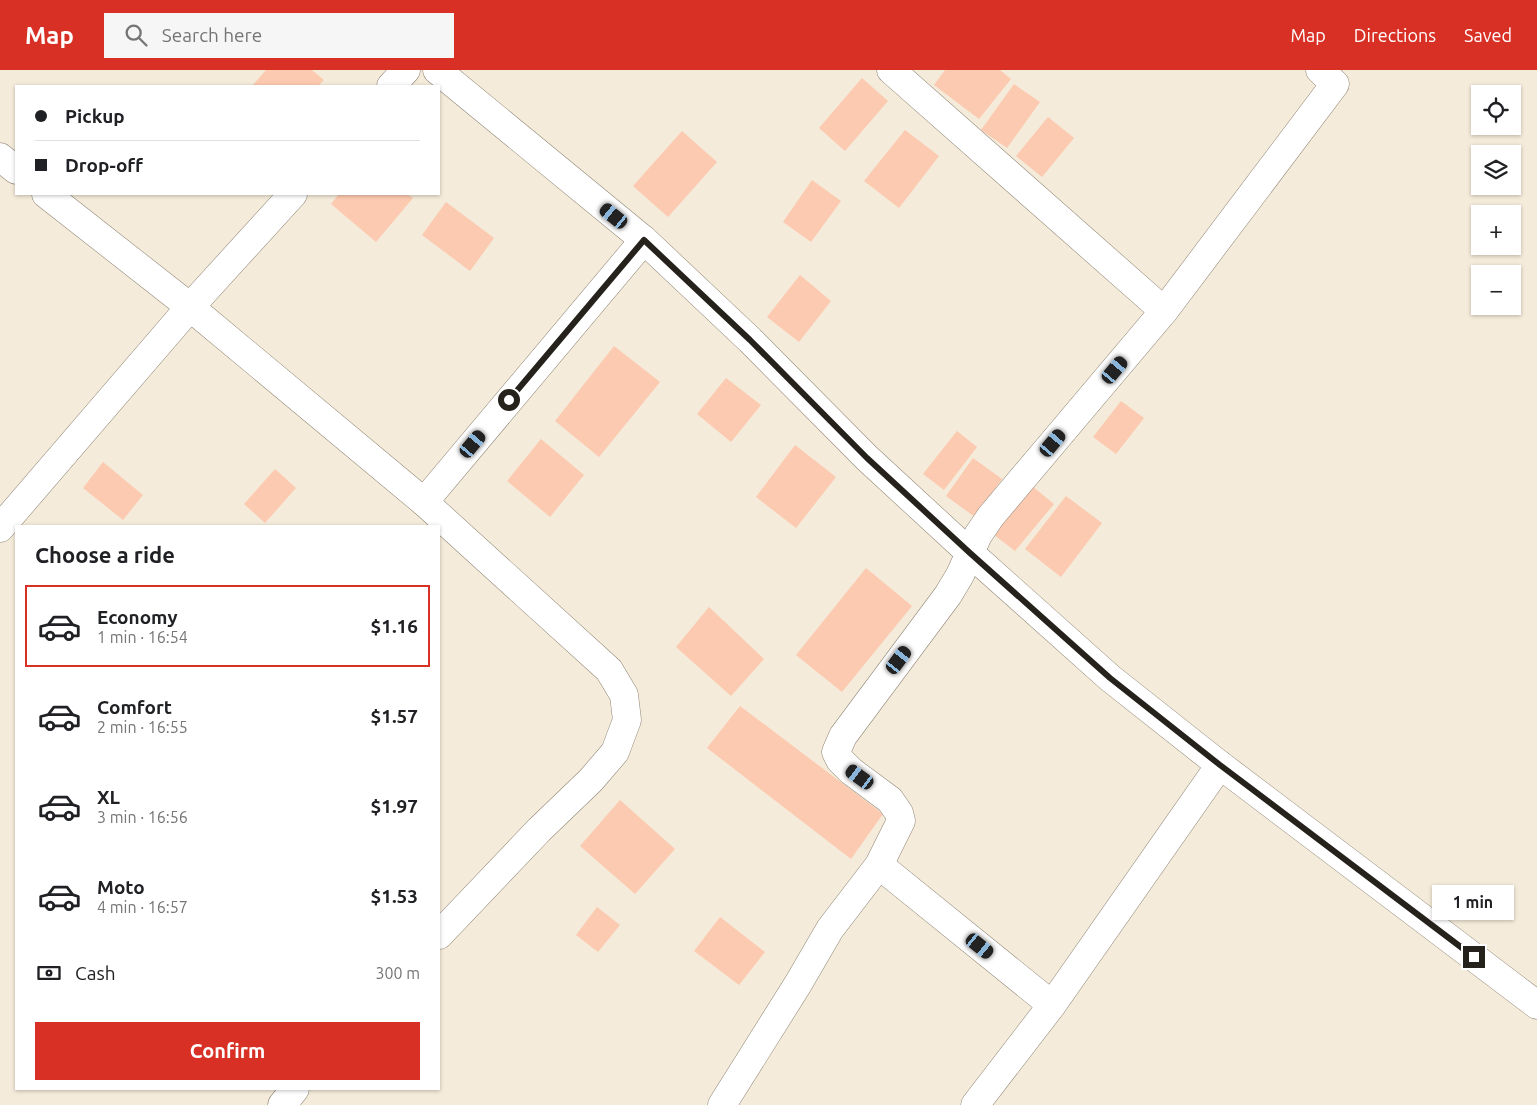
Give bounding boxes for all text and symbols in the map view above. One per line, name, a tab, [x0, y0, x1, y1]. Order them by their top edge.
search box	[104, 13, 454, 58]
icon: search	[122, 21, 150, 49]
text: Map	[25, 22, 74, 49]
text: Search here	[162, 24, 262, 46]
text: Map	[1290, 25, 1326, 45]
text: Directions	[1354, 25, 1436, 45]
text: Saved	[1464, 25, 1512, 45]
map controls	[1471, 85, 1521, 315]
button: locate	[1471, 85, 1521, 135]
text: Pickup	[65, 105, 125, 127]
button: layers	[1471, 145, 1521, 195]
text: Drop-off	[65, 154, 143, 176]
car	[597, 201, 630, 231]
button: +	[1471, 205, 1521, 255]
button: −	[1471, 265, 1521, 315]
car	[1099, 354, 1130, 386]
route start	[498, 389, 520, 411]
car	[1037, 427, 1068, 459]
car	[457, 428, 488, 460]
text: Choose a ride	[35, 542, 175, 567]
icon: car	[37, 604, 82, 649]
text: Economy	[97, 606, 178, 628]
text: $1.16	[370, 615, 418, 637]
text: 1 min · 16:54	[97, 628, 188, 646]
car	[883, 644, 914, 676]
icon: car	[37, 694, 82, 739]
text: Comfort	[97, 696, 172, 718]
text: $1.57	[370, 705, 418, 727]
text: 2 min · 16:55	[97, 718, 188, 736]
car	[843, 762, 876, 792]
icon: car	[37, 784, 82, 829]
text: XL	[97, 786, 120, 808]
text: $1.97	[370, 795, 418, 817]
text: 3 min · 16:56	[97, 808, 188, 826]
icon: car	[37, 874, 82, 919]
text: Moto	[97, 876, 145, 898]
callout: 1 min	[1433, 884, 1515, 920]
text: $1.53	[370, 885, 418, 907]
text: 1 min	[1453, 893, 1493, 911]
text: 4 min · 16:57	[97, 898, 188, 916]
car	[963, 931, 996, 961]
route end	[1463, 946, 1485, 968]
icon: cash	[35, 959, 63, 987]
text: Cash	[75, 962, 116, 984]
text: 300 m	[375, 964, 420, 982]
button: Confirm	[35, 1022, 420, 1080]

